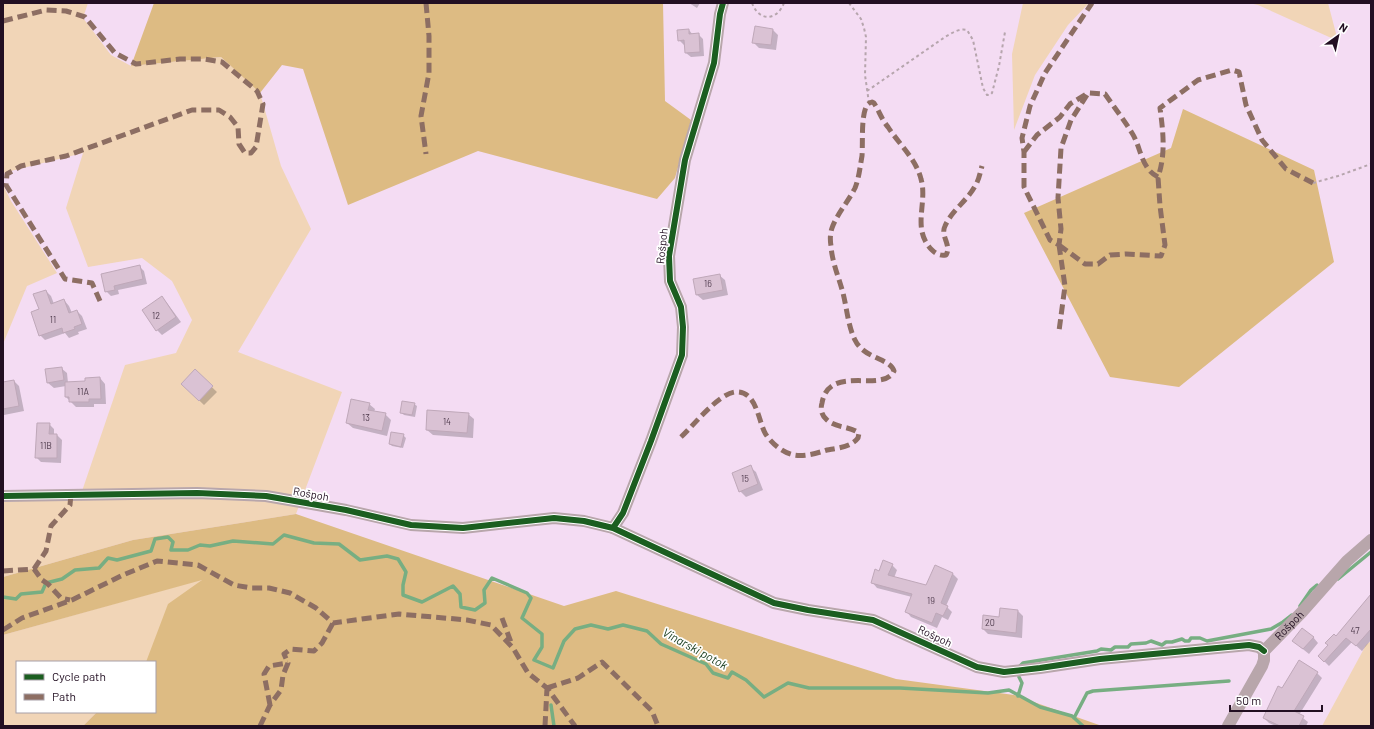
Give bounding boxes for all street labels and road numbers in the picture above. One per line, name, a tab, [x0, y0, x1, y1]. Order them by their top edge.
street label: Rošpoh	[653, 227, 670, 264]
street label: Rošpoh	[292, 484, 330, 503]
street label: Rošpoh	[1272, 607, 1306, 642]
street label: Rošpoh	[916, 622, 954, 649]

